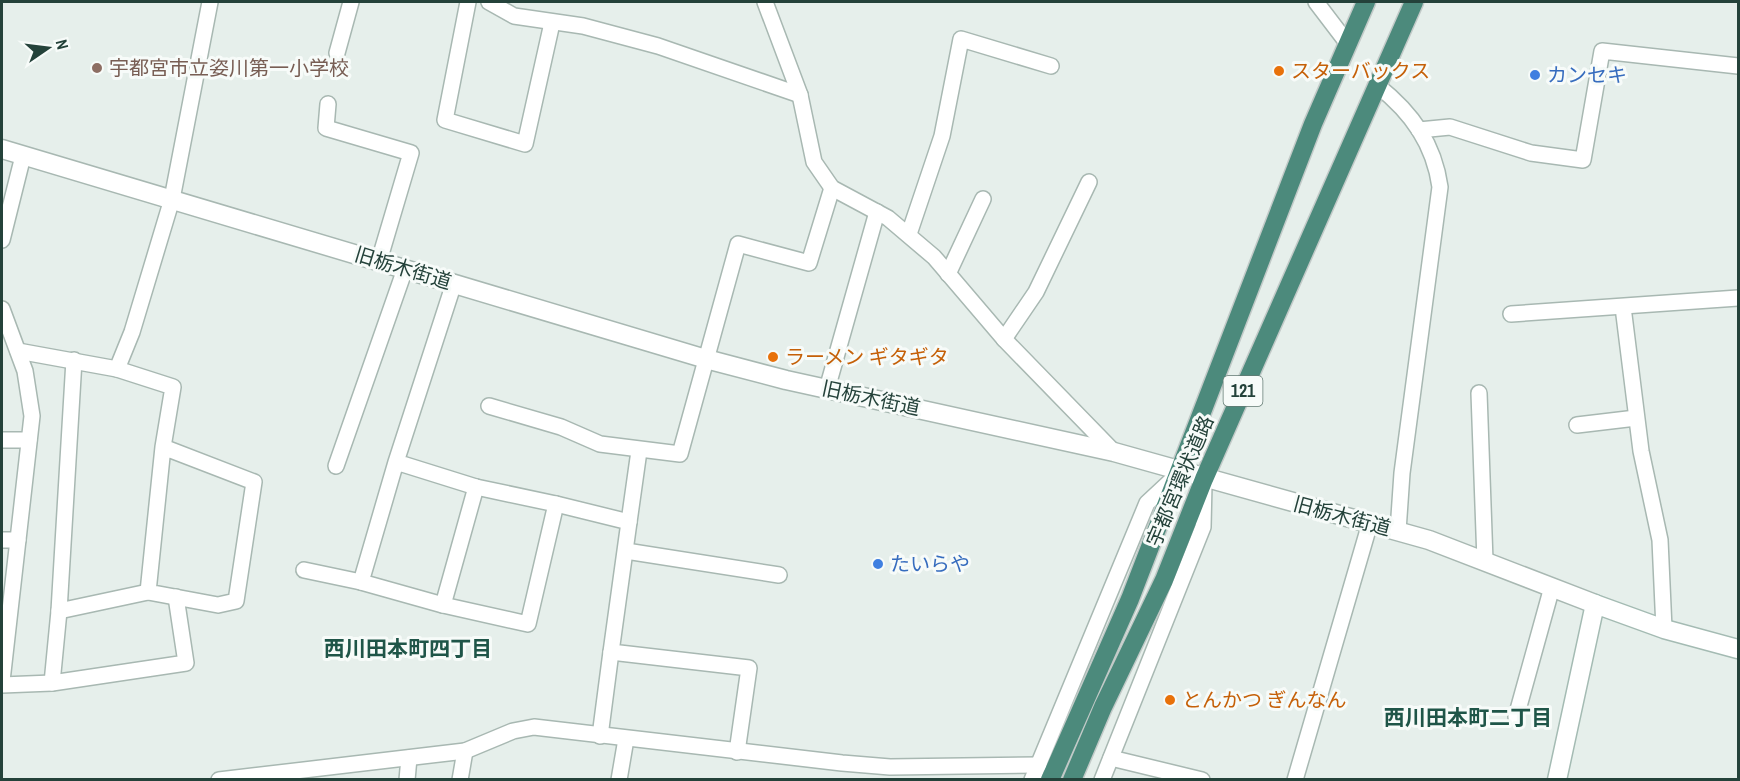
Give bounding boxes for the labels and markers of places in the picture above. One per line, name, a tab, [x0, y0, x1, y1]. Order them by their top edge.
place label: 宇都宮市立姿川第一小学校	[109, 54, 349, 81]
place label: スターバックス	[1291, 57, 1430, 84]
marker: 宇都宮市立姿川第一小学校	[90, 61, 104, 75]
place label: カンセキ	[1547, 61, 1627, 88]
marker: スターバックス	[1272, 64, 1286, 78]
marker: カンセキ	[1528, 68, 1542, 82]
place label: ラーメン ギタギタ	[785, 343, 949, 370]
marker: ラーメン ギタギタ	[766, 350, 780, 364]
place label: たいらや	[890, 550, 970, 577]
marker: たいらや	[871, 557, 885, 571]
place label: とんかつ ぎんなん	[1182, 686, 1347, 713]
marker: とんかつ ぎんなん	[1163, 693, 1177, 707]

